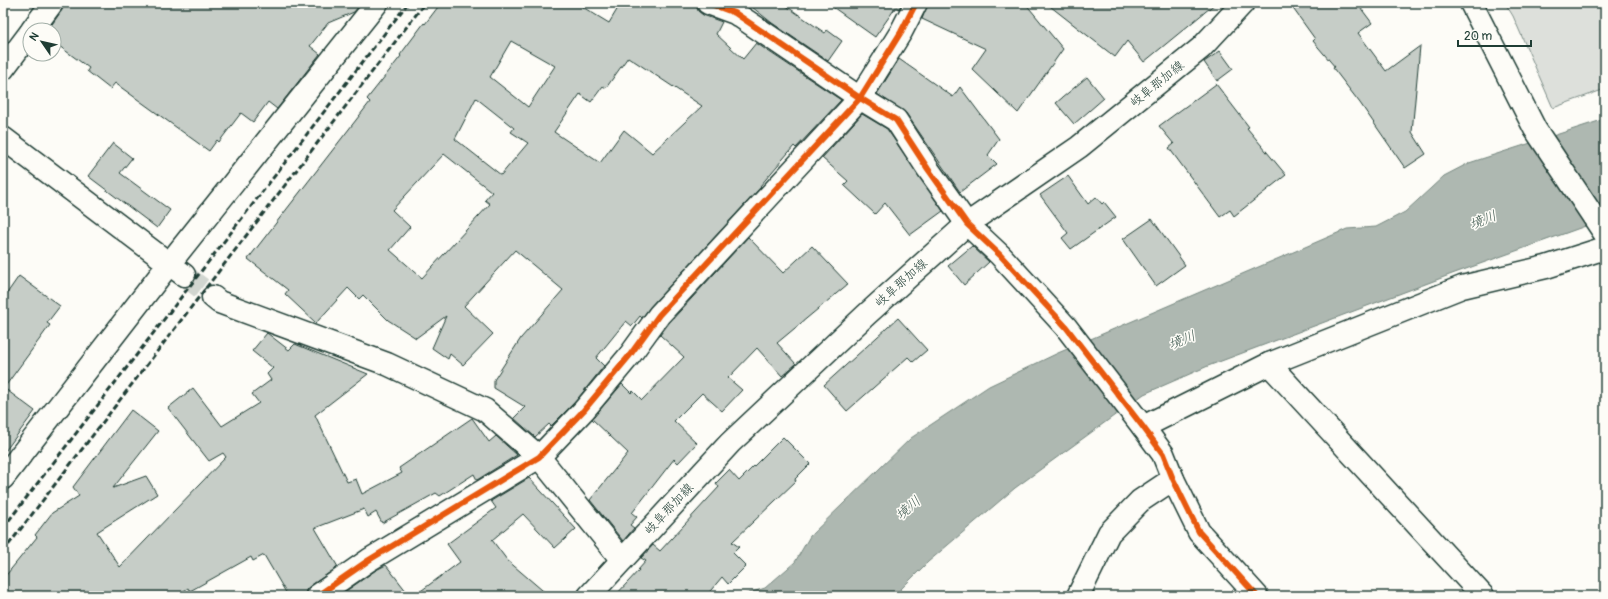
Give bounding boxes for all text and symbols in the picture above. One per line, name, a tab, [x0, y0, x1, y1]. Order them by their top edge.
north arrow	[22, 22, 62, 62]
scale bar	[1458, 22, 1531, 48]
text: 20 m	[1464, 29, 1493, 44]
text: N	[27, 30, 42, 43]
street label: 岐阜那加線	[1127, 57, 1188, 111]
water label: 境川	[1467, 207, 1499, 233]
street label: 岐阜那加線	[871, 255, 931, 311]
water label: 境川	[1166, 327, 1198, 353]
street label: 岐阜那加線	[641, 479, 698, 538]
water label: 境川	[892, 492, 924, 524]

